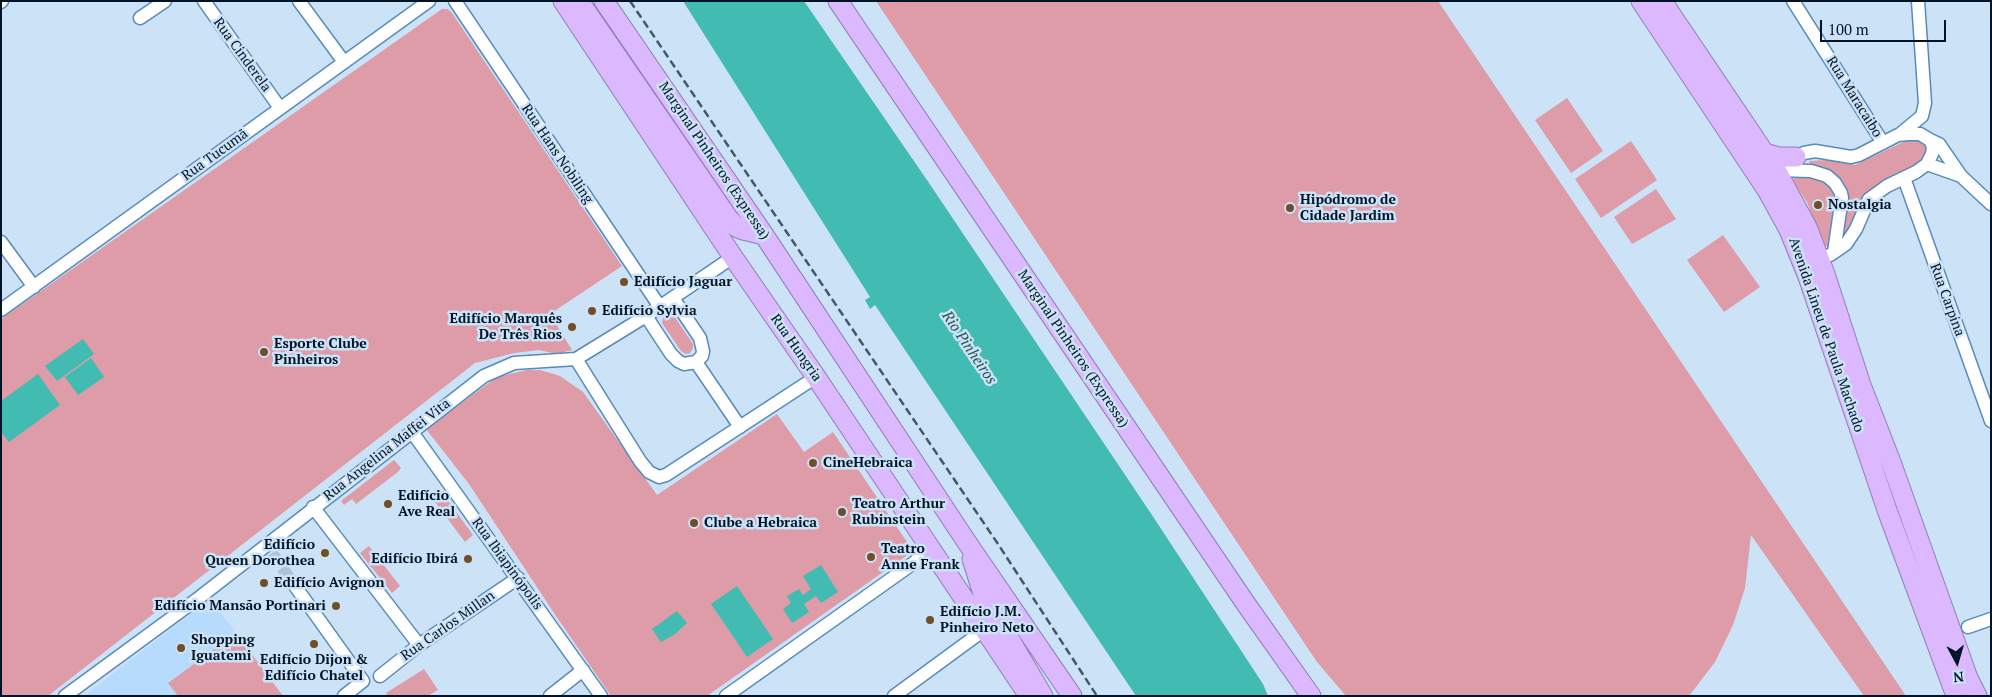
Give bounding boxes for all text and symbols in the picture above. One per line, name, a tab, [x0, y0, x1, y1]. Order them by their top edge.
scale bar	[1822, 10, 1948, 42]
street label: Rua Cinderela	[209, 15, 275, 95]
text: 100 m	[1828, 19, 1869, 39]
street label: Rua Maracaibo	[1822, 53, 1886, 141]
street label: Marginal Pinheiros (Expressa)	[655, 79, 773, 243]
street label: Rua Hans Nobiling	[517, 101, 597, 207]
street label: Rua Tucumã	[179, 125, 251, 185]
place label: Hipódromo de Cidade Jardim	[1300, 192, 1396, 224]
place label: Nostalgia	[1828, 197, 1892, 213]
marker: Nostalgia	[1812, 199, 1824, 211]
marker: Hipódromo de Cidade Jardim	[1284, 202, 1296, 214]
street label: Avenida Lineu de Paula Machado	[1785, 235, 1867, 435]
street label: Rua Carpina	[1926, 261, 1968, 339]
street label: Marginal Pinheiros (Expressa)	[1014, 267, 1132, 431]
place label: Edifício Jaguar	[634, 274, 732, 290]
marker: Edifício Jaguar	[618, 276, 630, 288]
place label: Edifício Sylvia	[602, 303, 697, 319]
marker: Edifício Sylvia	[586, 305, 598, 317]
water label: Rio Pinheiros	[938, 308, 1000, 388]
place label: Edifício Marquês De Três Rios	[449, 311, 562, 344]
street label: Rua Hungria	[767, 311, 825, 385]
marker: Edifício Marquês De Três Rios	[566, 321, 578, 333]
place label: Esporte Clube Pinheiros	[274, 336, 367, 368]
marker: Esporte Clube Pinheiros	[258, 346, 270, 358]
street label: Rua Angelina Maffei Vita	[320, 395, 454, 505]
place label: CineHebraica	[823, 455, 913, 471]
marker: CineHebraica	[807, 457, 819, 469]
place label: Edifício Ave Real	[398, 488, 455, 520]
place label: Teatro Arthur Rubinstein	[852, 496, 945, 528]
marker: Edifício Ave Real	[382, 498, 394, 510]
marker: Teatro Arthur Rubinstein	[836, 506, 848, 518]
street label: Rua Ibiapinópolis	[468, 515, 546, 613]
place label: Clube a Hebraica	[704, 515, 817, 531]
marker: Clube a Hebraica	[688, 517, 700, 529]
place label: Edifício Queen Dorothea	[205, 537, 315, 570]
place label: Teatro Anne Frank	[881, 541, 960, 574]
marker: Edifício Queen Dorothea	[319, 547, 331, 559]
place label: Edifício Ibirá	[371, 551, 458, 567]
marker: Teatro Anne Frank	[865, 551, 877, 563]
marker: Edifício Ibirá	[462, 553, 474, 565]
place label: Edifício Avignon	[274, 575, 384, 591]
marker: Edifício Avignon	[258, 577, 270, 589]
street label: Rua Carlos Millan	[398, 587, 498, 665]
place label: Edifício Mansão Portinari	[154, 598, 326, 614]
marker: Edifício Mansão Portinari	[330, 600, 342, 612]
place label: Edifício J.M. Pinheiro Neto	[940, 604, 1034, 636]
marker: Edifício J.M. Pinheiro Neto	[924, 614, 936, 626]
place label: Shopping Iguatemi	[191, 632, 255, 664]
north arrow	[1932, 637, 1982, 687]
marker: Edifício Dijon & Edifício Chatel	[308, 638, 320, 650]
marker: Shopping Iguatemi	[175, 642, 187, 654]
place label: Edifício Dijon & Edifício Chatel	[260, 652, 368, 684]
text: N	[1952, 667, 1965, 687]

